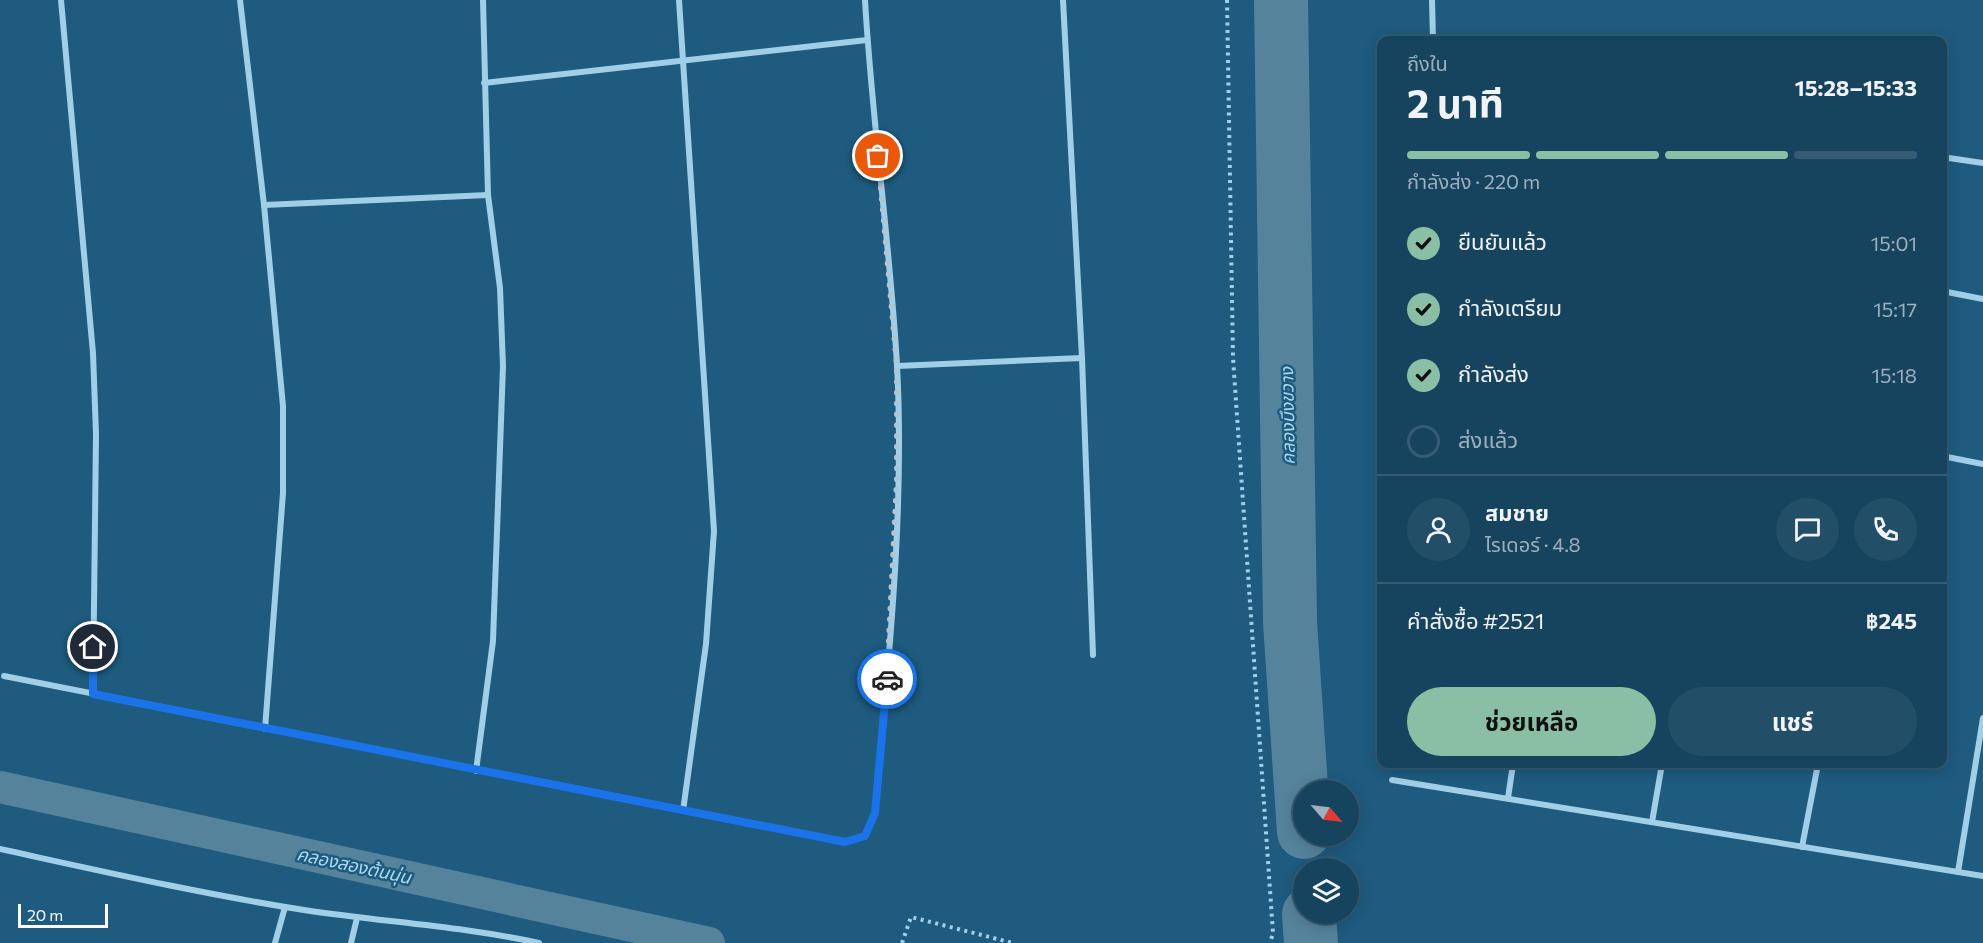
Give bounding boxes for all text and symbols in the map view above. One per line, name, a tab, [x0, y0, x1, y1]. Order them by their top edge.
text: ถึงใน	[1407, 51, 1448, 75]
text: 15:28–15:33	[1795, 74, 1917, 101]
text: 2 นาที	[1407, 78, 1504, 126]
pin	[852, 130, 903, 181]
icon: bag	[861, 139, 894, 172]
text: กำลังส่ง · 220 m	[1407, 169, 1540, 193]
icon: check	[1407, 227, 1440, 260]
text: ยืนยันแล้ว	[1458, 228, 1547, 255]
text: 15:01	[1871, 231, 1917, 255]
icon: check	[1407, 293, 1440, 326]
text: กำลังเตรียม	[1458, 294, 1562, 321]
text: 15:17	[1873, 297, 1917, 321]
icon: check	[1407, 359, 1440, 392]
text: กำลังส่ง	[1458, 360, 1529, 387]
text: 15:18	[1872, 363, 1917, 387]
water label: คลองบึงขวาง	[1275, 366, 1299, 465]
text: ส่งแล้ว	[1458, 426, 1518, 453]
button: person	[1407, 498, 1470, 561]
button: chat	[1776, 498, 1839, 561]
button: phone	[1854, 498, 1917, 561]
text: สมชาย	[1485, 499, 1549, 526]
text: ไรเดอร์ · 4.8	[1485, 532, 1581, 556]
text: คำสั่งซื้อ #2521	[1407, 607, 1544, 634]
text: ฿245	[1866, 607, 1917, 634]
pin	[67, 621, 118, 672]
icon: home	[76, 630, 109, 663]
courier	[857, 649, 917, 709]
icon: car	[871, 663, 904, 696]
button: ช่วยเหลือ	[1407, 687, 1656, 756]
button: แชร์	[1668, 687, 1917, 756]
north arrow	[1293, 780, 1359, 846]
map controls	[1293, 780, 1359, 924]
water label: คลองสองต้นนุ่น	[295, 842, 414, 889]
button: layers	[1293, 858, 1359, 924]
scale bar	[18, 901, 108, 928]
text: 20 m	[27, 905, 63, 924]

